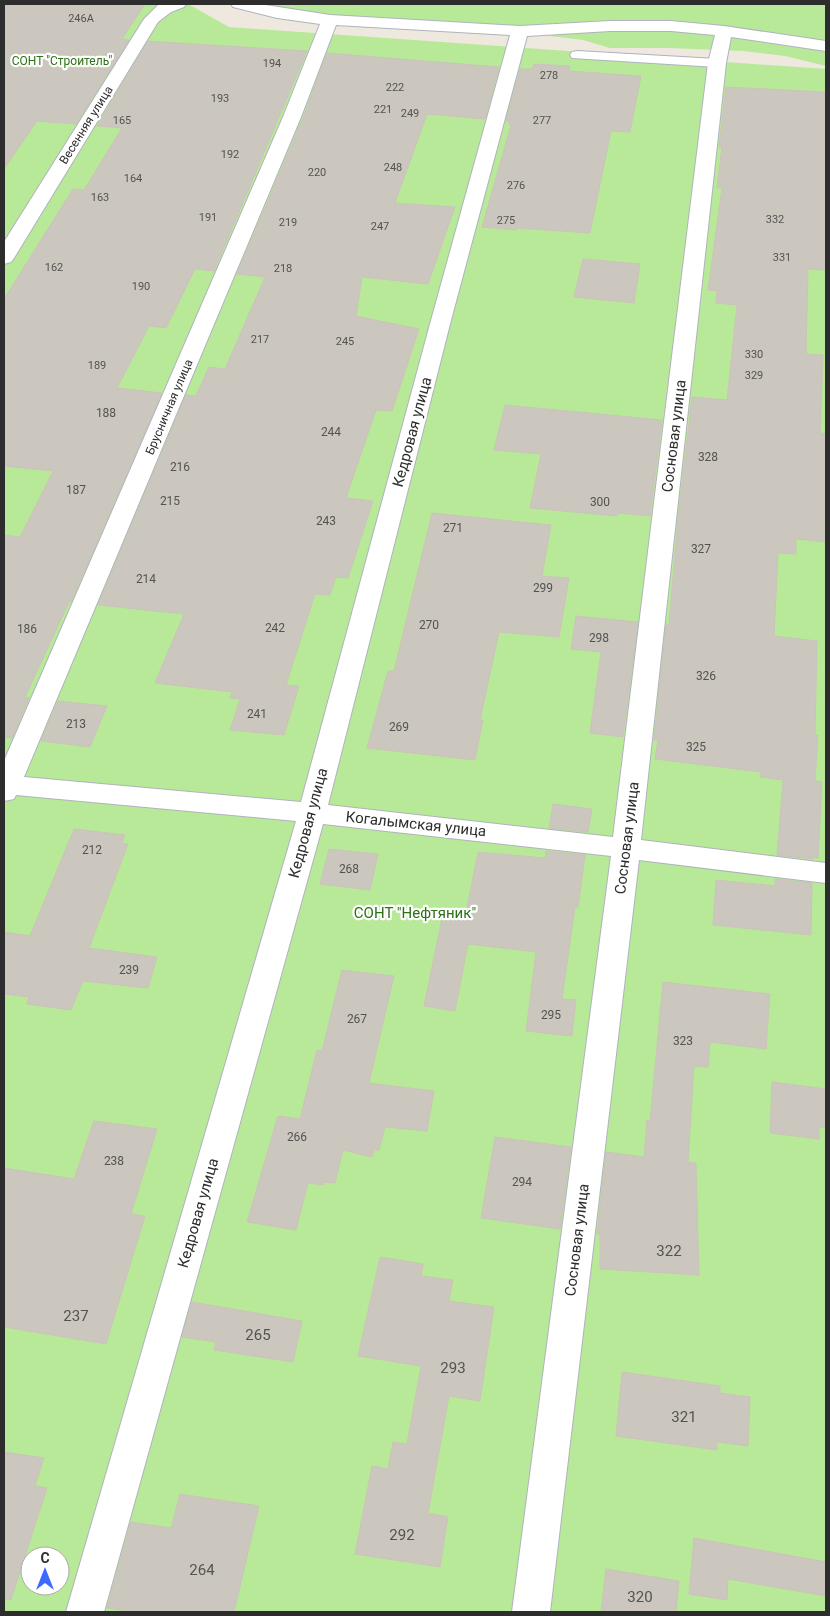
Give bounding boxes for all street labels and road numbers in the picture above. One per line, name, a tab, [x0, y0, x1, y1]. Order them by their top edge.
street label: Весенняя улица	[56, 83, 116, 167]
street label: Брусничная улица	[143, 357, 195, 457]
street label: Кедровая улица	[389, 375, 435, 489]
street label: Сосновая улица	[658, 379, 690, 493]
street label: Кедровая улица	[285, 766, 331, 880]
street label: Сосновая улица	[611, 781, 643, 895]
street label: Когалымская улица	[345, 808, 487, 840]
street label: Кедровая улица	[174, 1156, 222, 1270]
street label: Сосновая улица	[561, 1183, 593, 1297]

